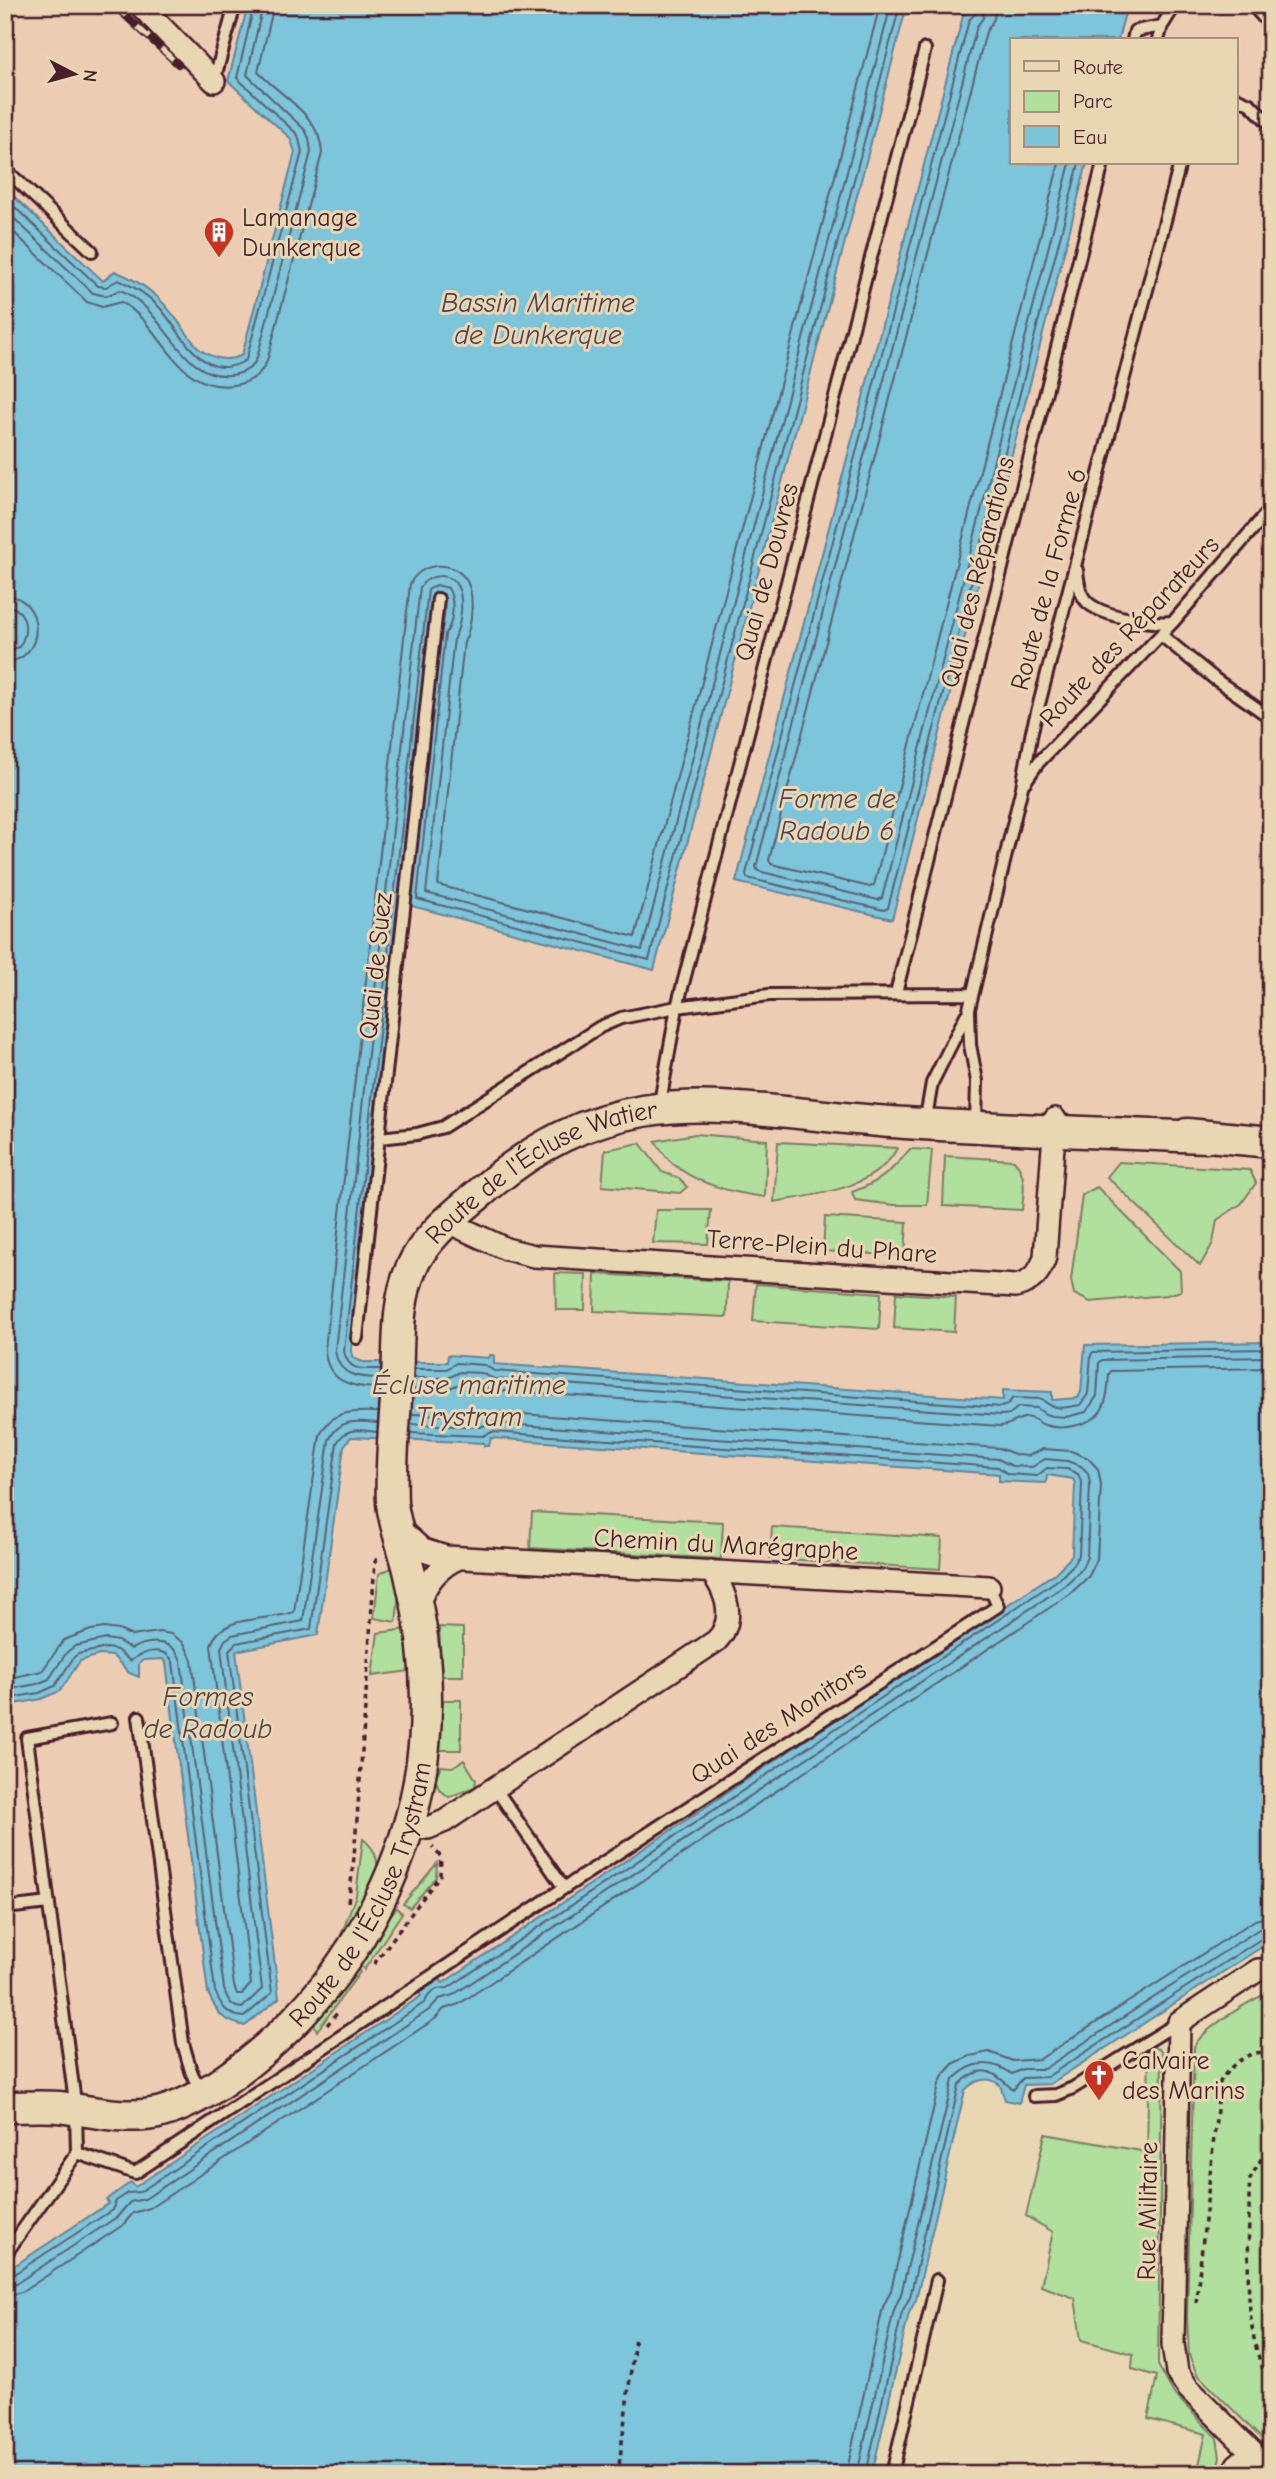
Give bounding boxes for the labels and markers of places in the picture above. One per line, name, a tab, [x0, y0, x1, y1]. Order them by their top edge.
place label: Lamanage Dunkerque	[242, 203, 361, 263]
building icon: Lamanage Dunkerque	[202, 215, 236, 259]
place label: Calvaire des Marins	[1122, 2046, 1245, 2106]
church icon: Calvaire des Marins	[1082, 2058, 1116, 2102]

